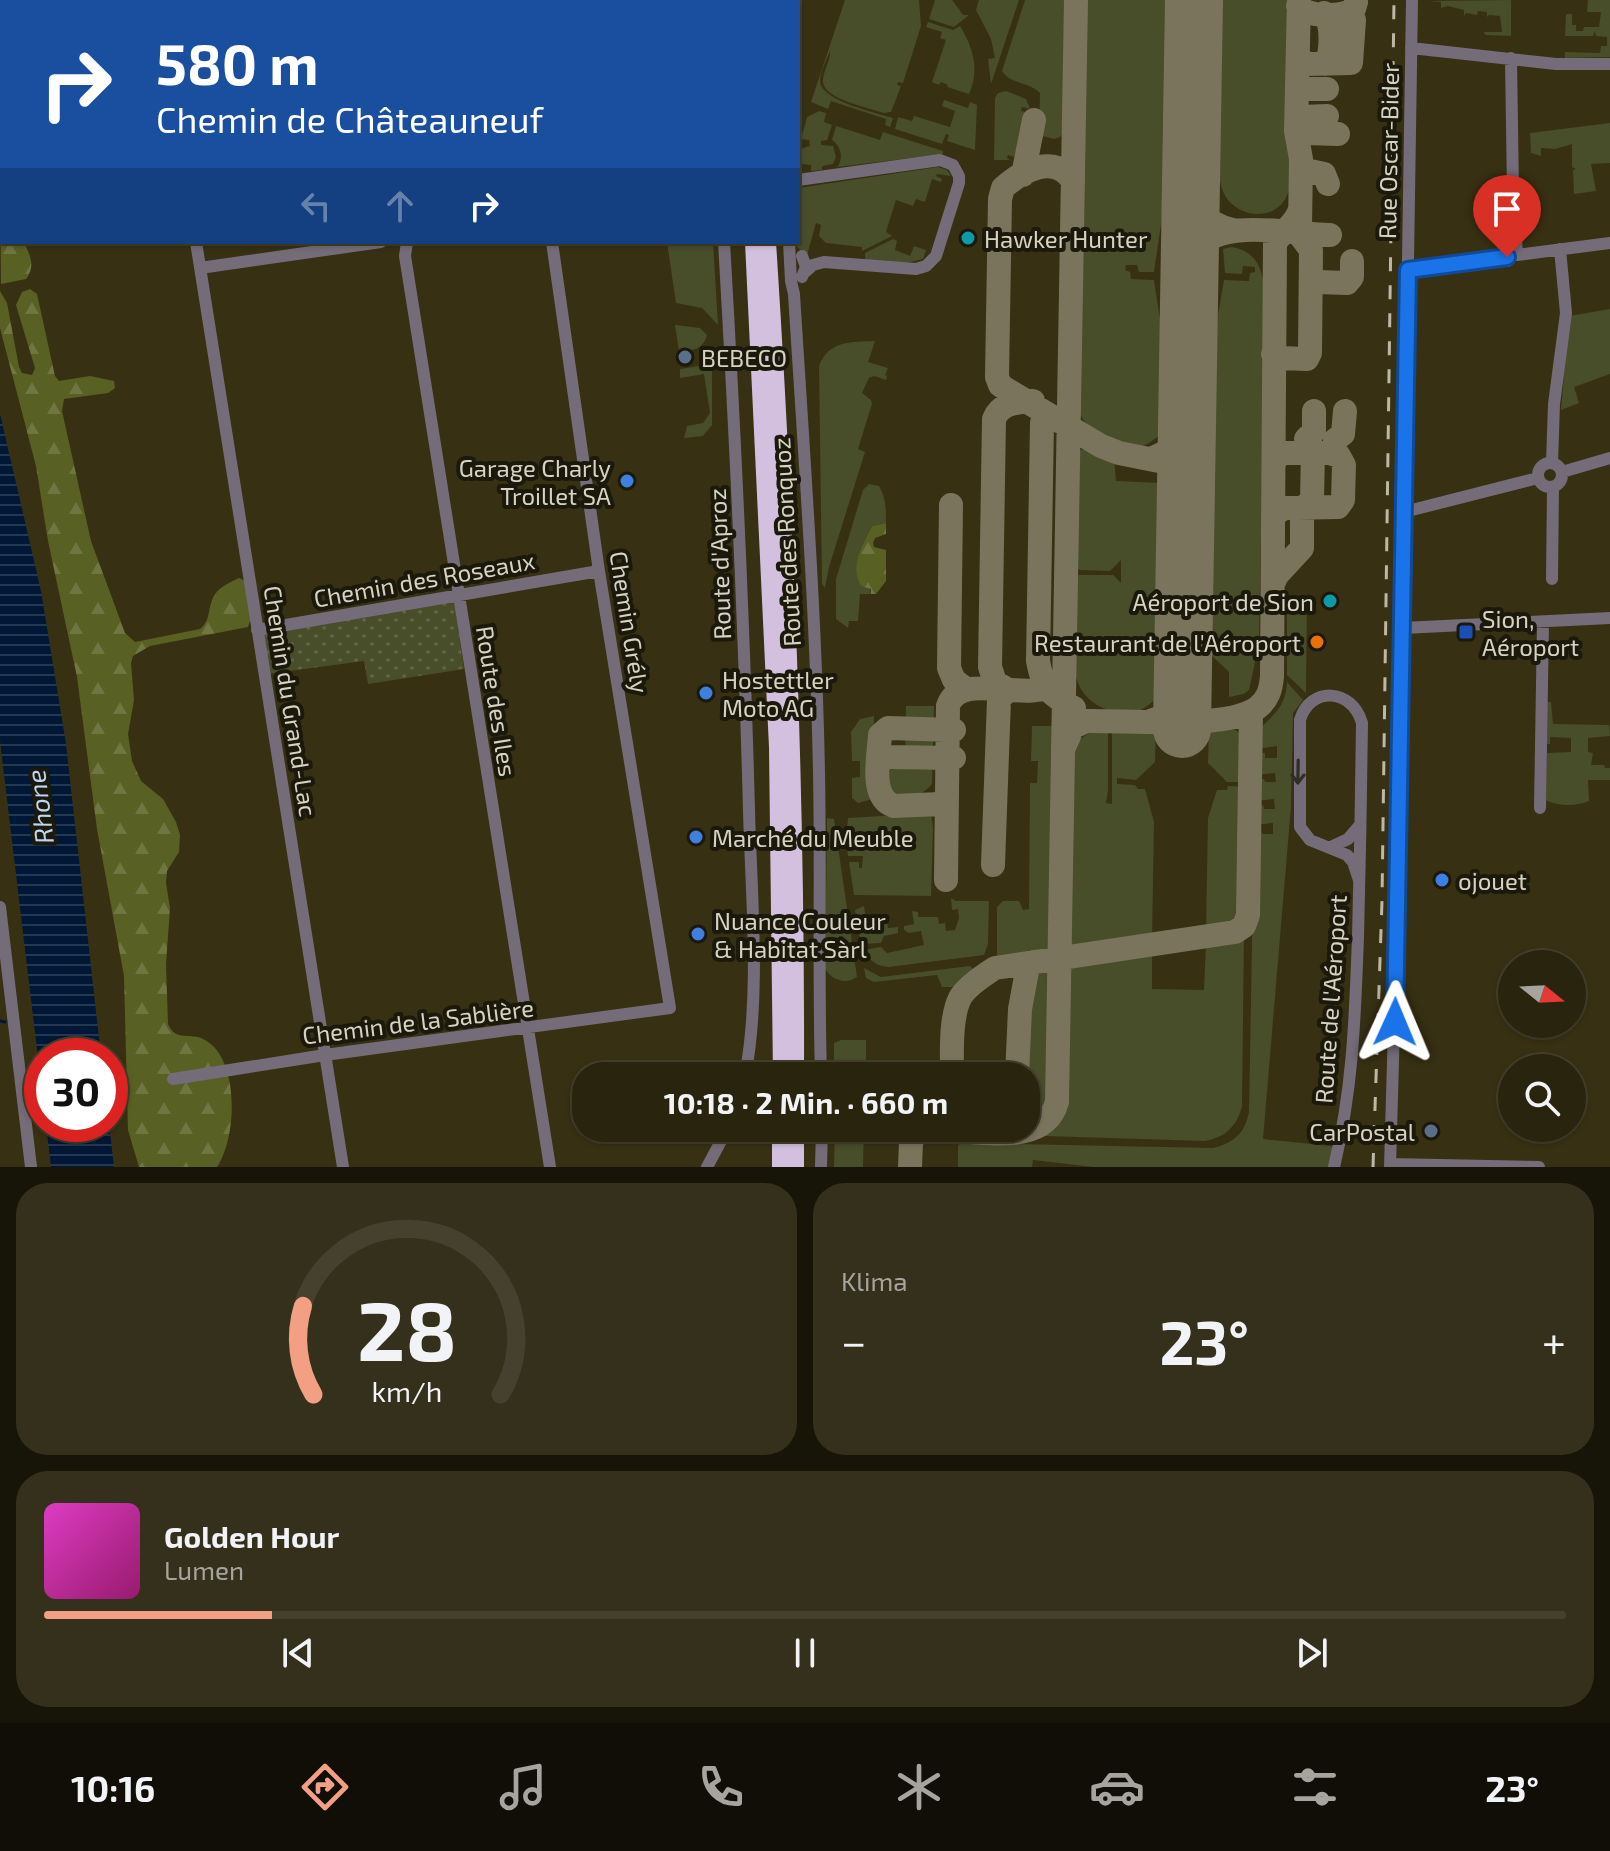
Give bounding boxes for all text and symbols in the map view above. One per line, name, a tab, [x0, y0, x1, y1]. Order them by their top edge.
text: 580 m	[156, 29, 319, 96]
icon: right	[24, 32, 128, 136]
street label: Rue Oscar-Bider	[1372, 62, 1404, 239]
text: Chemin de Châteauneuf	[156, 97, 543, 140]
pin	[1473, 175, 1541, 257]
icon: left	[294, 184, 338, 228]
icon: ahead	[378, 184, 422, 228]
icon: right	[462, 184, 506, 228]
icon: arrive	[1485, 187, 1529, 231]
place label: Hawker Hunter	[984, 224, 1148, 253]
marker: Hawker Hunter	[959, 229, 977, 247]
place label: BEBECO	[701, 343, 787, 372]
marker: BEBECO	[676, 348, 694, 366]
street label: Route des Ronquoz	[766, 437, 806, 647]
place label: Garage Charly Troillet SA	[459, 453, 611, 510]
marker: Garage Charly Troillet SA	[618, 472, 636, 490]
street label: Route d'Aproz	[702, 488, 736, 640]
street label: Chemin des Roseaux	[311, 545, 537, 613]
street label: Chemin Grély	[604, 549, 656, 695]
street label: Chemin du Grand-Lac	[258, 584, 324, 818]
place label: Aéroport de Sion	[1133, 587, 1314, 616]
marker: Aéroport de Sion	[1321, 592, 1339, 610]
place label: Sion, Aéroport	[1482, 604, 1579, 661]
marker: Sion, Aéroport	[1457, 623, 1475, 641]
street label: Route des Iles	[471, 624, 523, 778]
place label: Restaurant de l'Aéroport	[1034, 628, 1301, 657]
marker: Restaurant de l'Aéroport	[1308, 633, 1326, 651]
place label: Hostettler Moto AG	[722, 665, 834, 722]
marker: Hostettler Moto AG	[697, 684, 715, 702]
one-way arrow	[1291, 758, 1306, 785]
water label: Rhone	[19, 768, 59, 846]
place label: Marché du Meuble	[712, 823, 914, 852]
marker: Marché du Meuble	[687, 828, 705, 846]
place label: ojouet	[1458, 866, 1527, 895]
marker: ojouet	[1433, 871, 1451, 889]
street label: Route de l'Aéroport	[1308, 894, 1352, 1104]
place label: Nuance Couleur & Habitat Sàrl	[714, 906, 886, 963]
marker: Nuance Couleur & Habitat Sàrl	[689, 925, 707, 943]
north arrow	[1498, 950, 1586, 1038]
map controls	[1498, 950, 1586, 1142]
position arrow	[1353, 980, 1437, 1064]
street label: Chemin de la Sablière	[301, 992, 535, 1050]
speed limit sign: 30	[24, 1038, 128, 1142]
button: search	[1498, 1054, 1586, 1142]
text: 10:18 · 2 Min. · 660 m	[664, 1084, 948, 1120]
place label: CarPostal	[1309, 1117, 1415, 1146]
marker: CarPostal	[1422, 1122, 1440, 1140]
text: Klima	[841, 1265, 908, 1296]
text: 28	[356, 1278, 457, 1378]
text: 23°	[1159, 1305, 1249, 1377]
text: −	[841, 1314, 867, 1367]
text: +	[1542, 1314, 1566, 1367]
text: km/h	[371, 1373, 442, 1408]
text: Golden Hour	[164, 1518, 339, 1554]
text: Lumen	[164, 1554, 244, 1585]
icon: previous	[276, 1631, 320, 1675]
icon: pause	[783, 1631, 827, 1675]
icon: next	[1290, 1631, 1334, 1675]
icon: directions	[297, 1759, 353, 1815]
icon: music	[495, 1759, 551, 1815]
icon: phone	[693, 1759, 749, 1815]
icon: climate	[891, 1759, 947, 1815]
icon: car	[1089, 1759, 1145, 1815]
icon: filters	[1287, 1759, 1343, 1815]
text: 10:16	[71, 1766, 155, 1809]
text: 23°	[1485, 1766, 1539, 1809]

